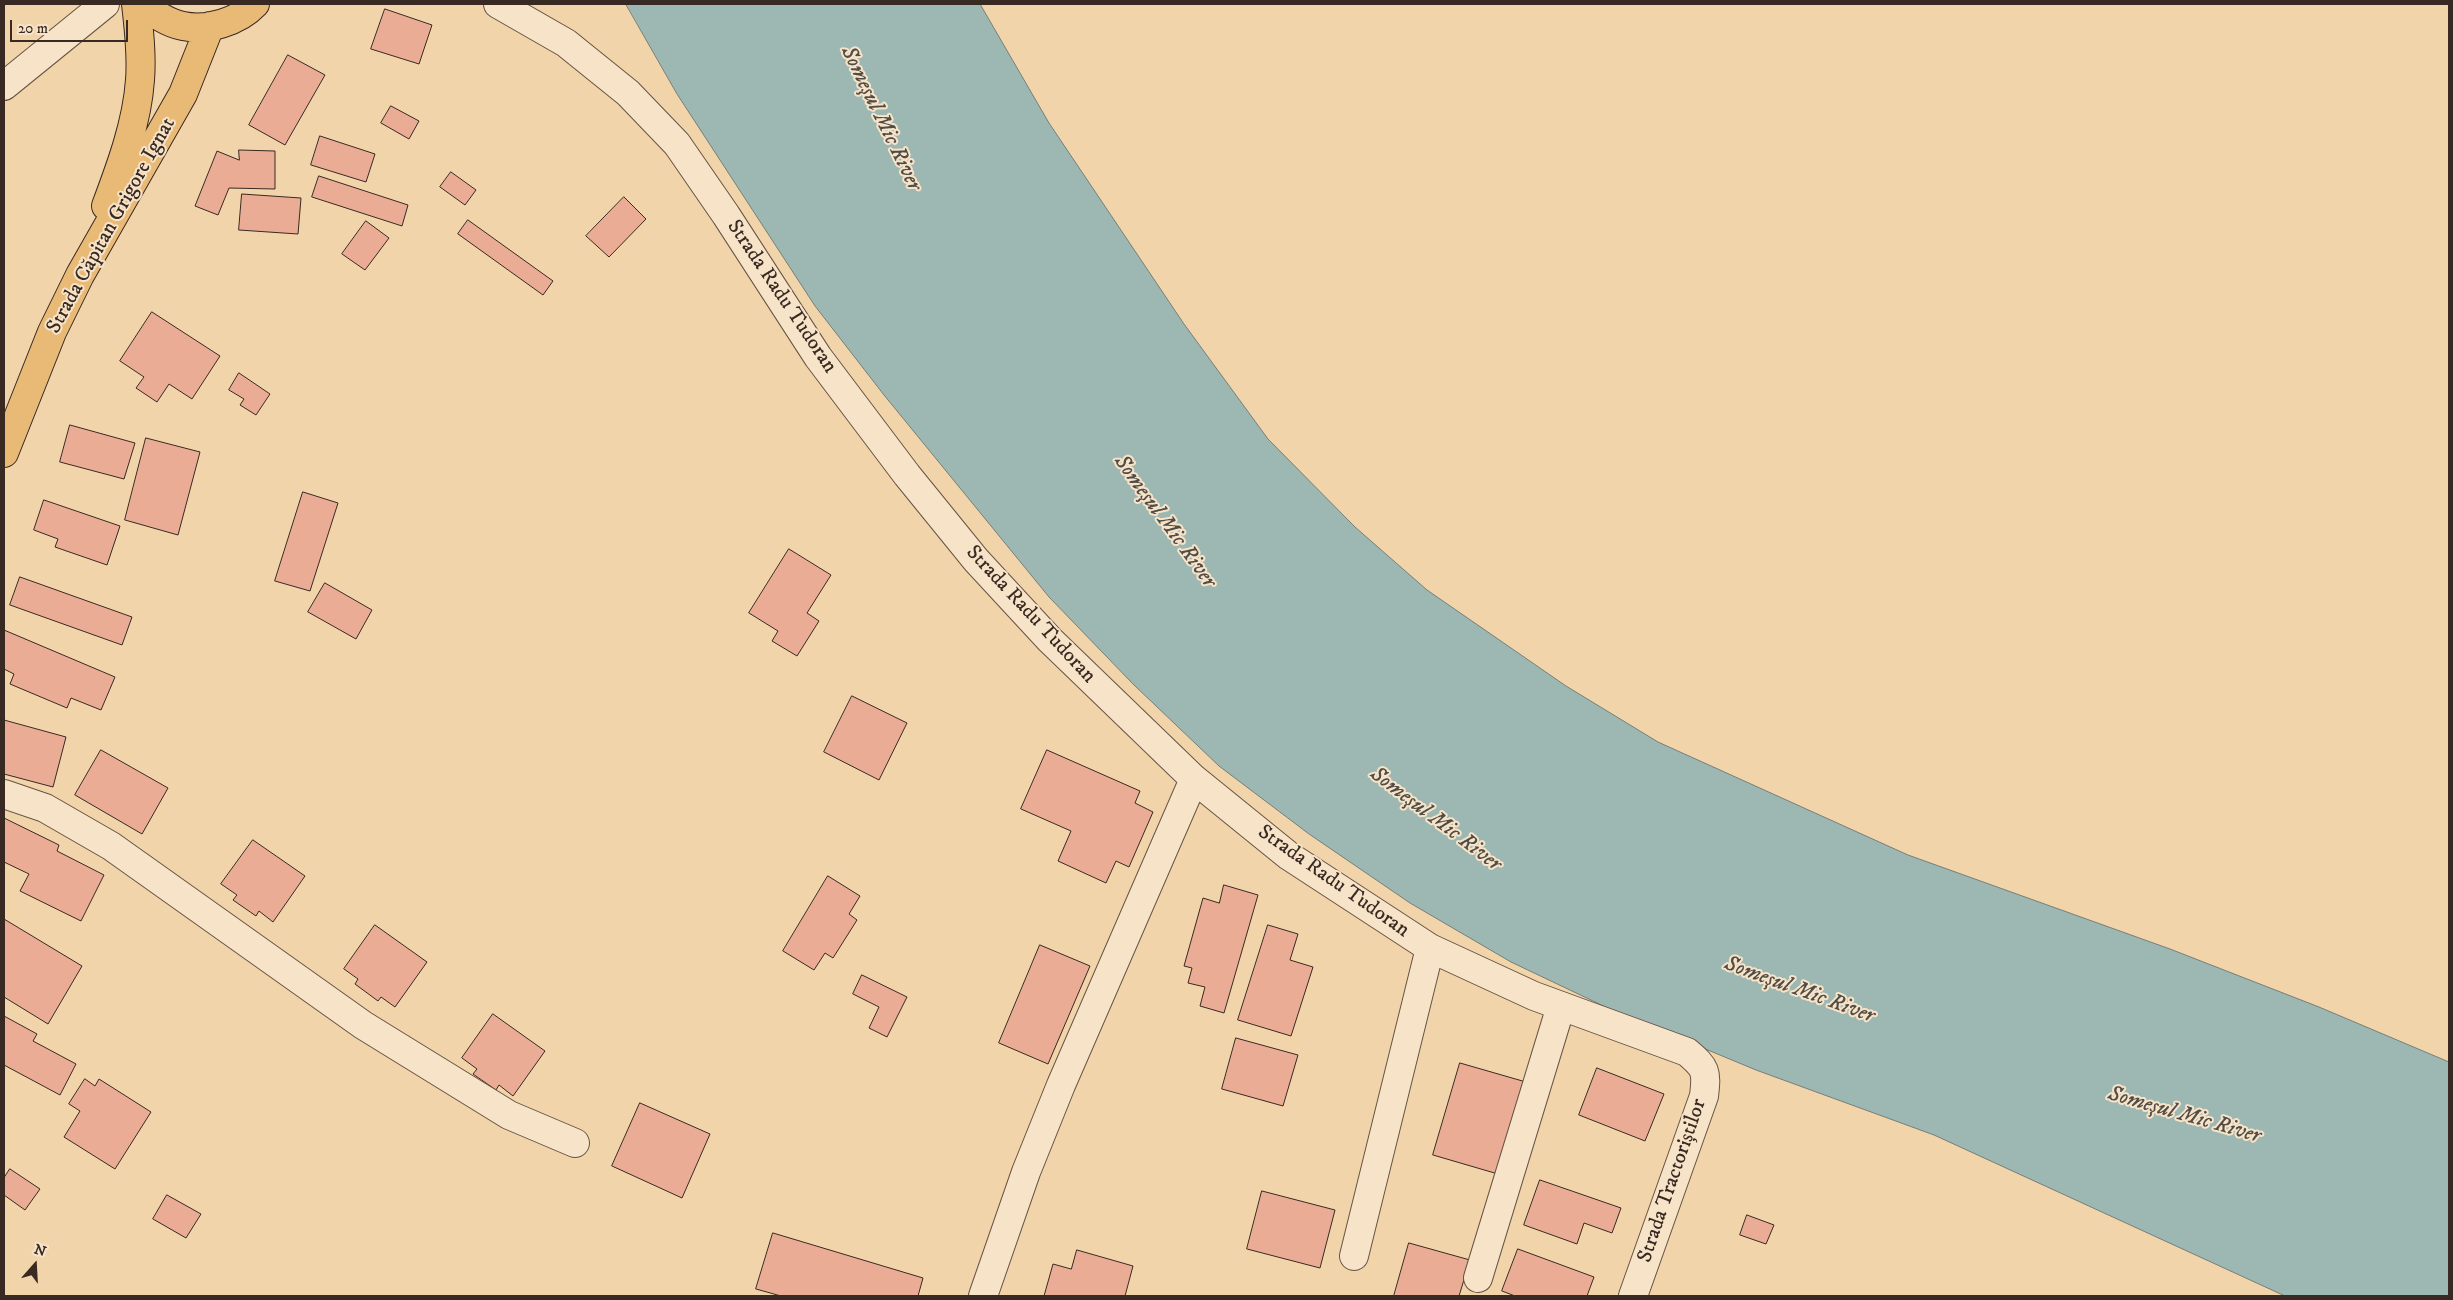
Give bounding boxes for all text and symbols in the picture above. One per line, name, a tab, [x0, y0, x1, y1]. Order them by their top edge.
scale bar	[12, 10, 130, 42]
text: 20 m	[18, 19, 48, 38]
water label: Someşul Mic River	[834, 42, 926, 196]
street label: Strada Căpitan Grigore Ignat	[42, 114, 182, 338]
street label: Strada Radu Tudoran	[720, 216, 842, 378]
water label: Someşul Mic River	[1107, 450, 1221, 594]
street label: Strada Radu Tudoran	[960, 541, 1100, 689]
water label: Someşul Mic River	[1364, 762, 1506, 878]
street label: Strada Radu Tudoran	[1252, 820, 1414, 944]
water label: Someşul Mic River	[1720, 952, 1878, 1030]
water label: Someşul Mic River	[2105, 1082, 2263, 1150]
street label: Strada Tractoriștilor	[1633, 1096, 1713, 1266]
north arrow	[10, 1240, 60, 1290]
text: N	[32, 1240, 48, 1261]

